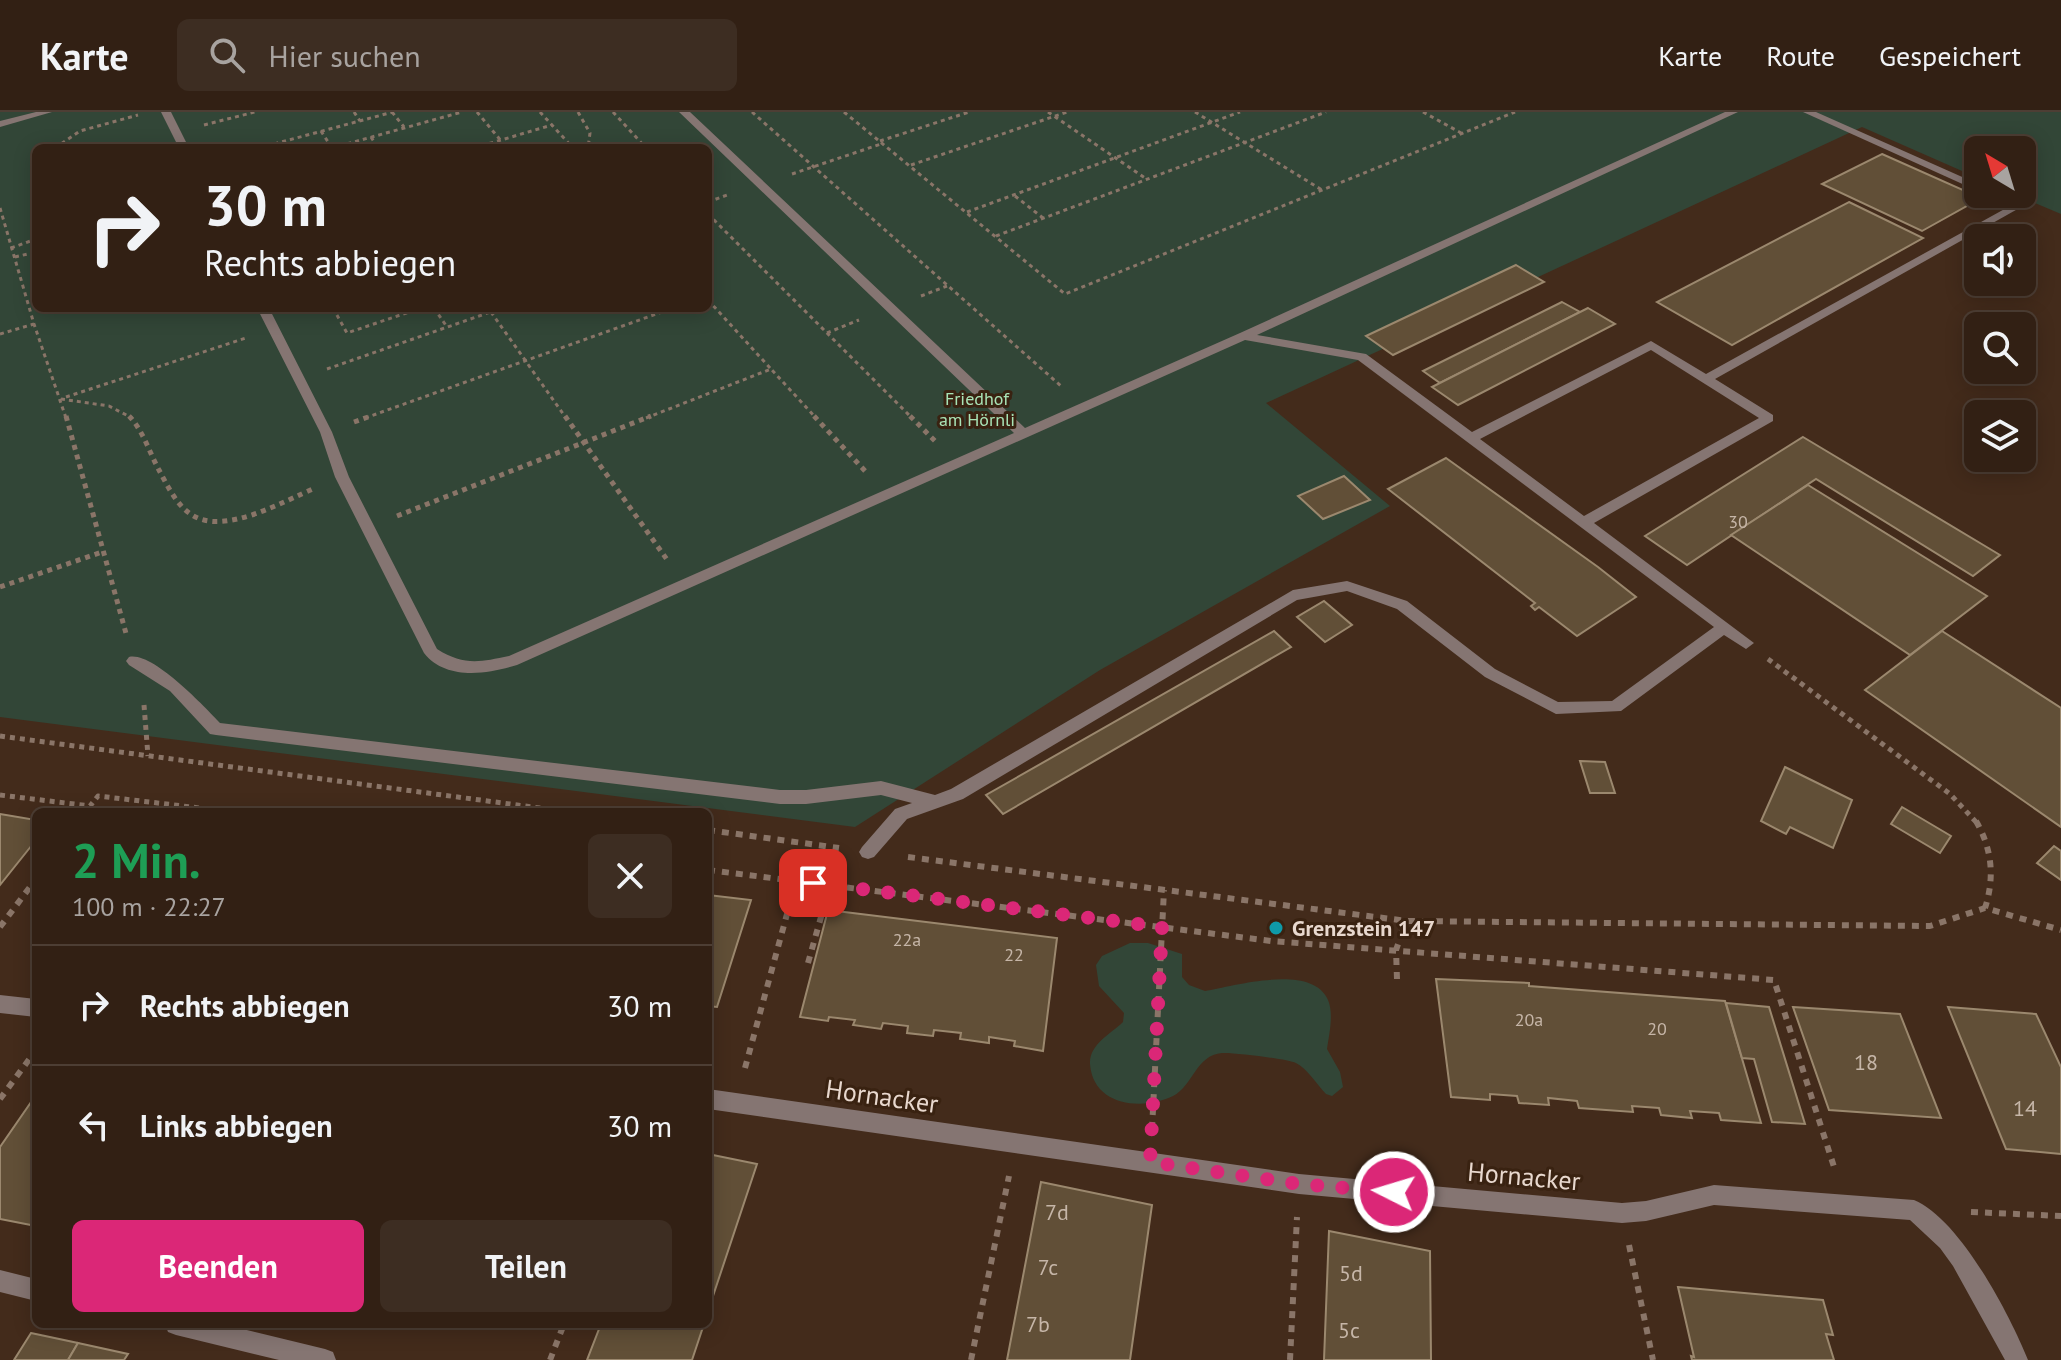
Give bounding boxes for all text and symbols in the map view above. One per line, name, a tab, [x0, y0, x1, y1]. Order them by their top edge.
search box	[177, 19, 737, 91]
text: Karte	[40, 31, 129, 80]
icon: search	[205, 33, 249, 77]
text: Hier suchen	[269, 36, 421, 75]
text: Karte	[1658, 37, 1722, 74]
text: Route	[1766, 37, 1835, 74]
text: Gespeichert	[1879, 37, 2021, 74]
north arrow	[1964, 136, 2036, 208]
map controls	[1964, 136, 2036, 472]
text: 30 m	[204, 169, 327, 241]
icon: right	[72, 176, 176, 280]
button: sound	[1964, 224, 2036, 296]
text: Rechts abbiegen	[204, 239, 456, 286]
button: search	[1964, 312, 2036, 384]
park label: Friedhof am Hörnli	[939, 387, 1015, 431]
button: layers	[1964, 400, 2036, 472]
house number: 30	[1728, 510, 1748, 533]
text: 2 Min.	[72, 829, 201, 891]
button: close	[588, 834, 672, 918]
pin	[779, 849, 847, 917]
icon: arrive	[791, 861, 835, 905]
text: 100 m · 22:27	[72, 890, 226, 923]
place label: Grenzstein 147	[1292, 914, 1435, 942]
marker: Grenzstein 147	[1267, 919, 1285, 937]
house number: 22a	[893, 928, 921, 951]
house number: 22	[1004, 943, 1024, 966]
icon: right	[72, 983, 116, 1027]
text: Rechts abbiegen	[140, 986, 350, 1025]
text: 30 m	[607, 986, 672, 1025]
house number: 20a	[1515, 1008, 1543, 1031]
house number: 20	[1647, 1017, 1667, 1040]
house number: 18	[1854, 1048, 1878, 1076]
street label: Hornacker	[824, 1072, 941, 1120]
house number: 14	[2013, 1094, 2037, 1122]
icon: left	[72, 1103, 116, 1147]
text: Links abbiegen	[140, 1106, 333, 1145]
text: 30 m	[607, 1106, 672, 1145]
position arrow	[1352, 1150, 1436, 1234]
street label: Hornacker	[1466, 1155, 1582, 1197]
house number: 7d	[1045, 1198, 1069, 1226]
button: Beenden	[72, 1220, 364, 1312]
button: Teilen	[380, 1220, 672, 1312]
house number: 7c	[1038, 1253, 1058, 1281]
house number: 5d	[1339, 1259, 1363, 1287]
house number: 7b	[1026, 1310, 1050, 1338]
house number: 5c	[1338, 1316, 1360, 1344]

